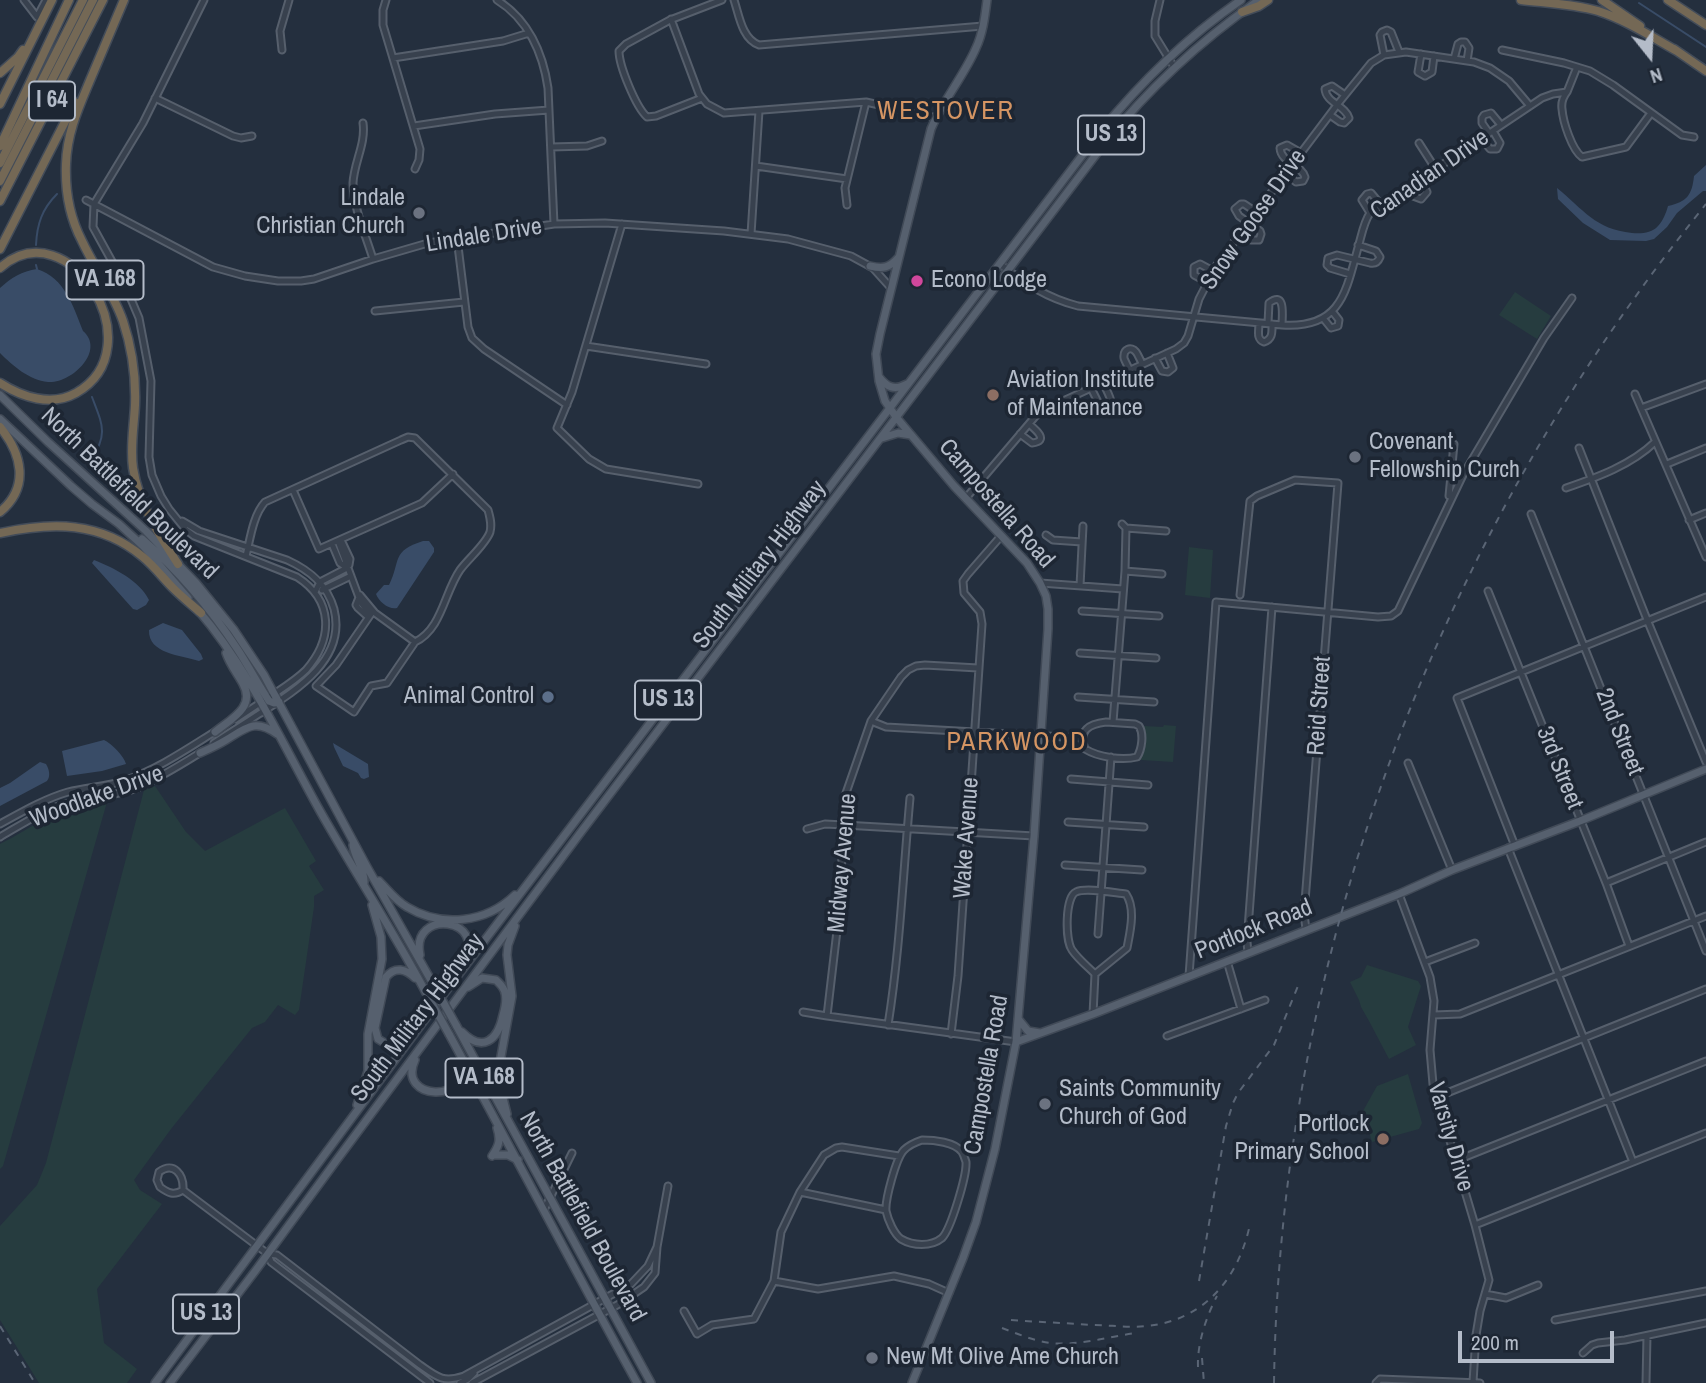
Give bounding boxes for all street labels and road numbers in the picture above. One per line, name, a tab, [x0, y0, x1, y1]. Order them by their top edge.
road number: I 64	[29, 82, 75, 120]
road number: US 13	[1078, 116, 1144, 154]
street label: Canadian Drive	[1365, 124, 1495, 226]
street label: Snow Goose Drive	[1195, 144, 1313, 296]
street label: Lindale Drive	[424, 213, 544, 259]
road number: VA 168	[66, 260, 144, 300]
street label: North Battlefield Boulevard	[34, 402, 224, 586]
street label: Campostella Road	[932, 433, 1060, 575]
street label: South Military Highway	[687, 475, 833, 655]
street label: Reid Street	[1302, 655, 1338, 757]
road number: US 13	[635, 680, 701, 720]
street label: 2nd Street	[1589, 685, 1649, 779]
street label: 3rd Street	[1529, 723, 1589, 813]
street label: Woodlake Drive	[26, 760, 168, 834]
street label: Wake Avenue	[948, 776, 986, 900]
street label: Midway Avenue	[823, 792, 863, 934]
street label: Portlock Road	[1191, 893, 1317, 967]
street label: South Military Highway	[345, 928, 491, 1108]
street label: Campostella Road	[959, 993, 1015, 1157]
road number: VA 168	[446, 1058, 522, 1098]
street label: Varsity Drive	[1421, 1079, 1479, 1195]
street label: North Battlefield Boulevard	[512, 1107, 652, 1327]
road number: US 13	[173, 1294, 239, 1334]

